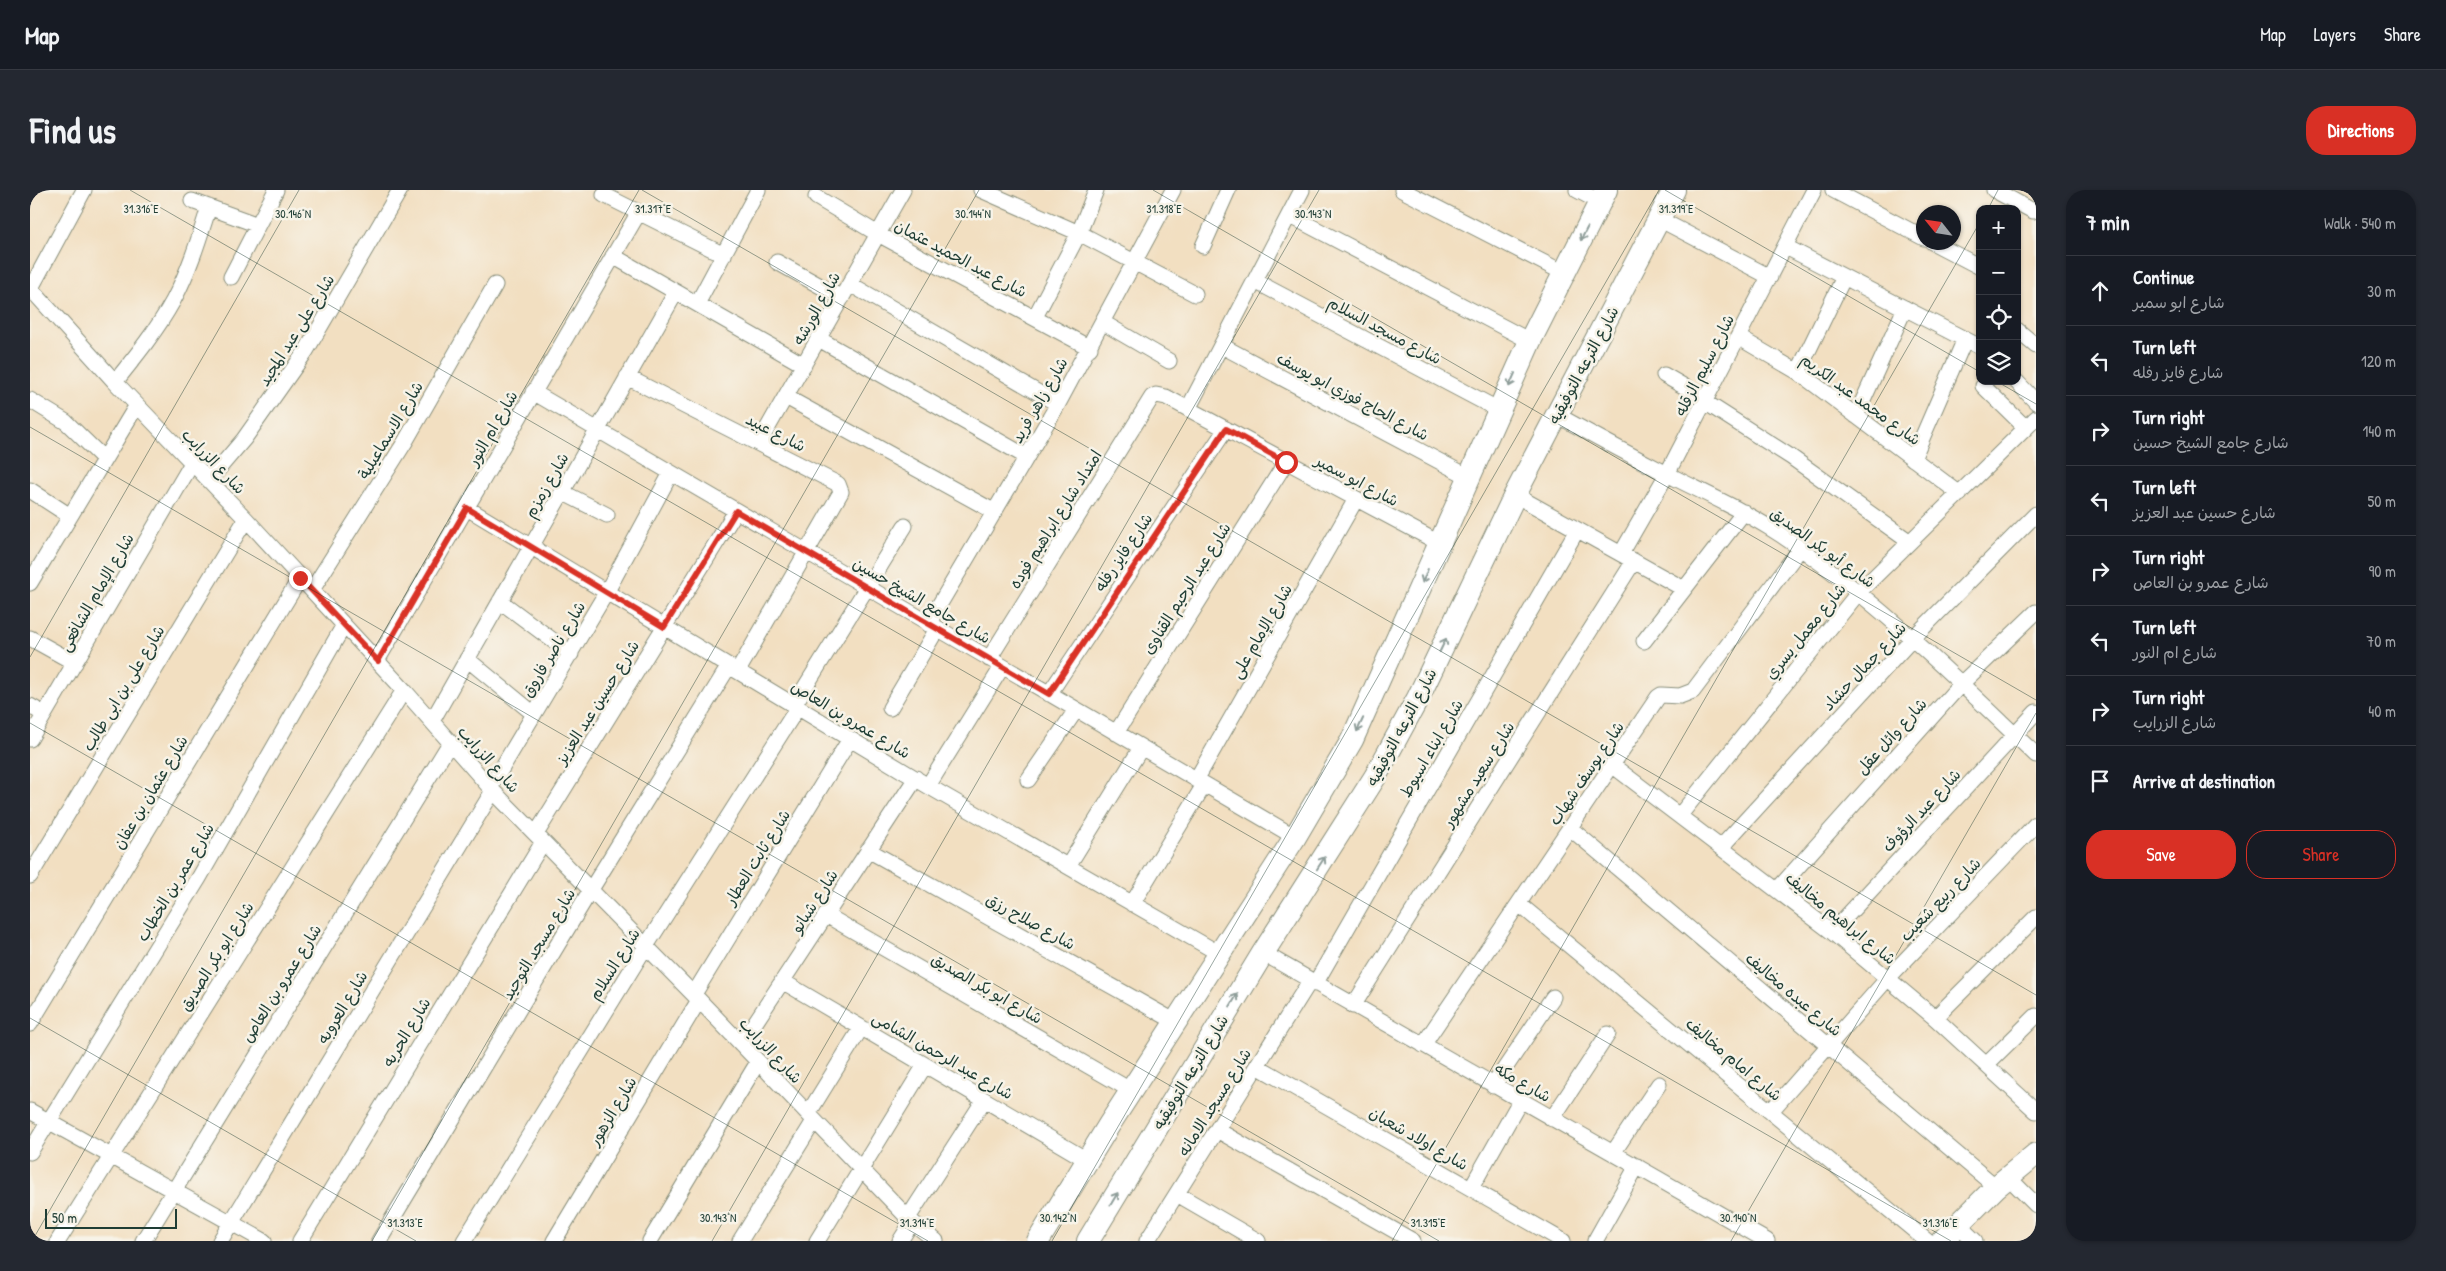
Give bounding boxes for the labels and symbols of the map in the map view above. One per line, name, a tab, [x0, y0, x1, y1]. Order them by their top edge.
text: 31.316°E	[124, 200, 159, 217]
text: 31.317°E	[635, 200, 672, 217]
text: 31.318°E	[1146, 200, 1182, 217]
text: 31.319°E	[1659, 200, 1694, 217]
text: 30.146°N	[275, 205, 311, 222]
text: 30.144°N	[955, 205, 991, 222]
text: 30.143°N	[1295, 205, 1331, 222]
north arrow	[1916, 205, 1961, 250]
street label: شارع عبد الحميد عثمان	[890, 214, 1031, 303]
one-way arrow	[1579, 226, 1589, 241]
street label: شارع الورشه	[787, 267, 846, 349]
street label: شارع على عبد المجيد	[253, 270, 340, 391]
street label: شارع مسجد السلام	[1323, 291, 1446, 371]
street label: شارع الترعه التوفيقيه	[1543, 302, 1624, 428]
street label: شارع سليم الزقله	[1669, 310, 1741, 421]
street label: شارع الحاج فوزي ابو يوسف	[1273, 347, 1433, 446]
street label: شارع محمد عبد الكريم	[1795, 348, 1926, 452]
street label: شارع زاهر فريد	[1005, 353, 1073, 448]
one-way arrow	[1507, 372, 1517, 387]
street label: شارع الاسماعيلية	[352, 377, 429, 484]
street label: شارع ام النور	[461, 386, 524, 473]
street label: شارع عبيد	[742, 408, 810, 457]
street label: شارع الزرايب	[176, 423, 251, 499]
street label: امتداد شارع ابراهيم فوده	[1003, 445, 1108, 594]
street label: شارع زمزم	[518, 448, 575, 523]
street label: شارع ابو سمير	[1309, 448, 1403, 512]
route start	[1275, 451, 1298, 474]
street label: شارع أبو بكر الصديق	[1765, 501, 1880, 593]
street label: شارع فايز رفله	[1089, 508, 1158, 596]
street label: شارع عبد الرحيم القناوى	[1137, 518, 1237, 659]
street label: شارع الإمام الشافعى	[53, 529, 141, 656]
street label: شارع جامع الشيخ حسين	[849, 552, 995, 649]
route end	[289, 567, 312, 590]
one-way arrow	[1420, 568, 1430, 583]
street label: شارع معمل يسري	[1759, 578, 1851, 684]
street label: شارع الإمام على	[1225, 580, 1299, 683]
street label: شارع ناصر فاروق	[516, 597, 591, 702]
street label: شارع جمال حشاد	[1817, 617, 1912, 716]
street label: شارع على بن ابى طالب	[77, 621, 170, 756]
street label: شارع حسين عبد العزيز	[549, 636, 645, 771]
one-way arrow	[1439, 638, 1449, 653]
street label: شارع الترعه التوفيقيه	[1361, 664, 1442, 790]
street label: شارع عمرو بن العاص	[787, 675, 915, 764]
street label: شارع وائل عقل	[1851, 693, 1932, 780]
street label: شارع ابناء اسيوط	[1394, 695, 1469, 801]
one-way arrow	[1355, 717, 1364, 732]
street label: شارع سعيد مشهور	[1436, 717, 1520, 833]
street label: شارع يوسف شهاب	[1543, 717, 1630, 830]
street label: شارع الزرايب	[452, 721, 525, 798]
street label: شارع عثمان بن عفان	[107, 731, 194, 854]
street label: شارع عبد الرؤوف	[1877, 763, 1966, 857]
street label: شارع ثابت العطار	[718, 805, 796, 911]
street label: شارع عمر بن الخطاب	[131, 819, 220, 946]
street label: شارع ربيع شعيب	[1894, 852, 1986, 946]
one-way arrow	[1316, 857, 1326, 871]
street label: شارع شبانو	[784, 865, 844, 939]
street label: شارع ابراهيم مخاليف	[1780, 866, 1901, 971]
street label: شارع مسجد التوحيد	[496, 884, 581, 1005]
street label: شارع صلاح رزق	[982, 887, 1080, 956]
street label: شارع ابو بكر الصديق	[174, 897, 259, 1015]
street label: شارع عمرو بن العاص	[236, 920, 327, 1047]
street label: شارع السلام	[583, 924, 647, 1005]
street label: شارع ابو بكر الصديق	[927, 947, 1047, 1030]
street label: شارع عبده مخاليف	[1740, 947, 1847, 1042]
street label: شارع العروبه	[311, 966, 373, 1048]
street label: شارع الحريه	[377, 993, 436, 1071]
one-way arrow	[1229, 994, 1239, 1008]
street label: شارع عبد الرحمن الشامى	[868, 1006, 1017, 1105]
street label: شارع الترعه التوفيقيه	[1147, 1010, 1234, 1134]
street label: شارع الزرايب	[734, 1012, 807, 1089]
street label: شارع امام مخاليف	[1680, 1012, 1787, 1107]
street label: شارع مسجد الامانه	[1172, 1044, 1257, 1161]
street label: شارع مكه	[1490, 1057, 1555, 1108]
street label: شارع الزهور	[582, 1072, 642, 1151]
street label: شارع اولاد شعبان	[1365, 1101, 1473, 1176]
one-way arrow	[1109, 1193, 1119, 1207]
scale bar	[45, 1206, 178, 1229]
text: 30.143°N	[700, 1209, 736, 1226]
text: 30.142°N	[1040, 1209, 1076, 1226]
text: 30.140°N	[1720, 1209, 1756, 1226]
text: 31.313°E	[387, 1214, 423, 1231]
text: 31.314°E	[900, 1214, 935, 1231]
text: 31.315°E	[1410, 1214, 1446, 1231]
text: 31.316°E	[1923, 1214, 1958, 1231]

